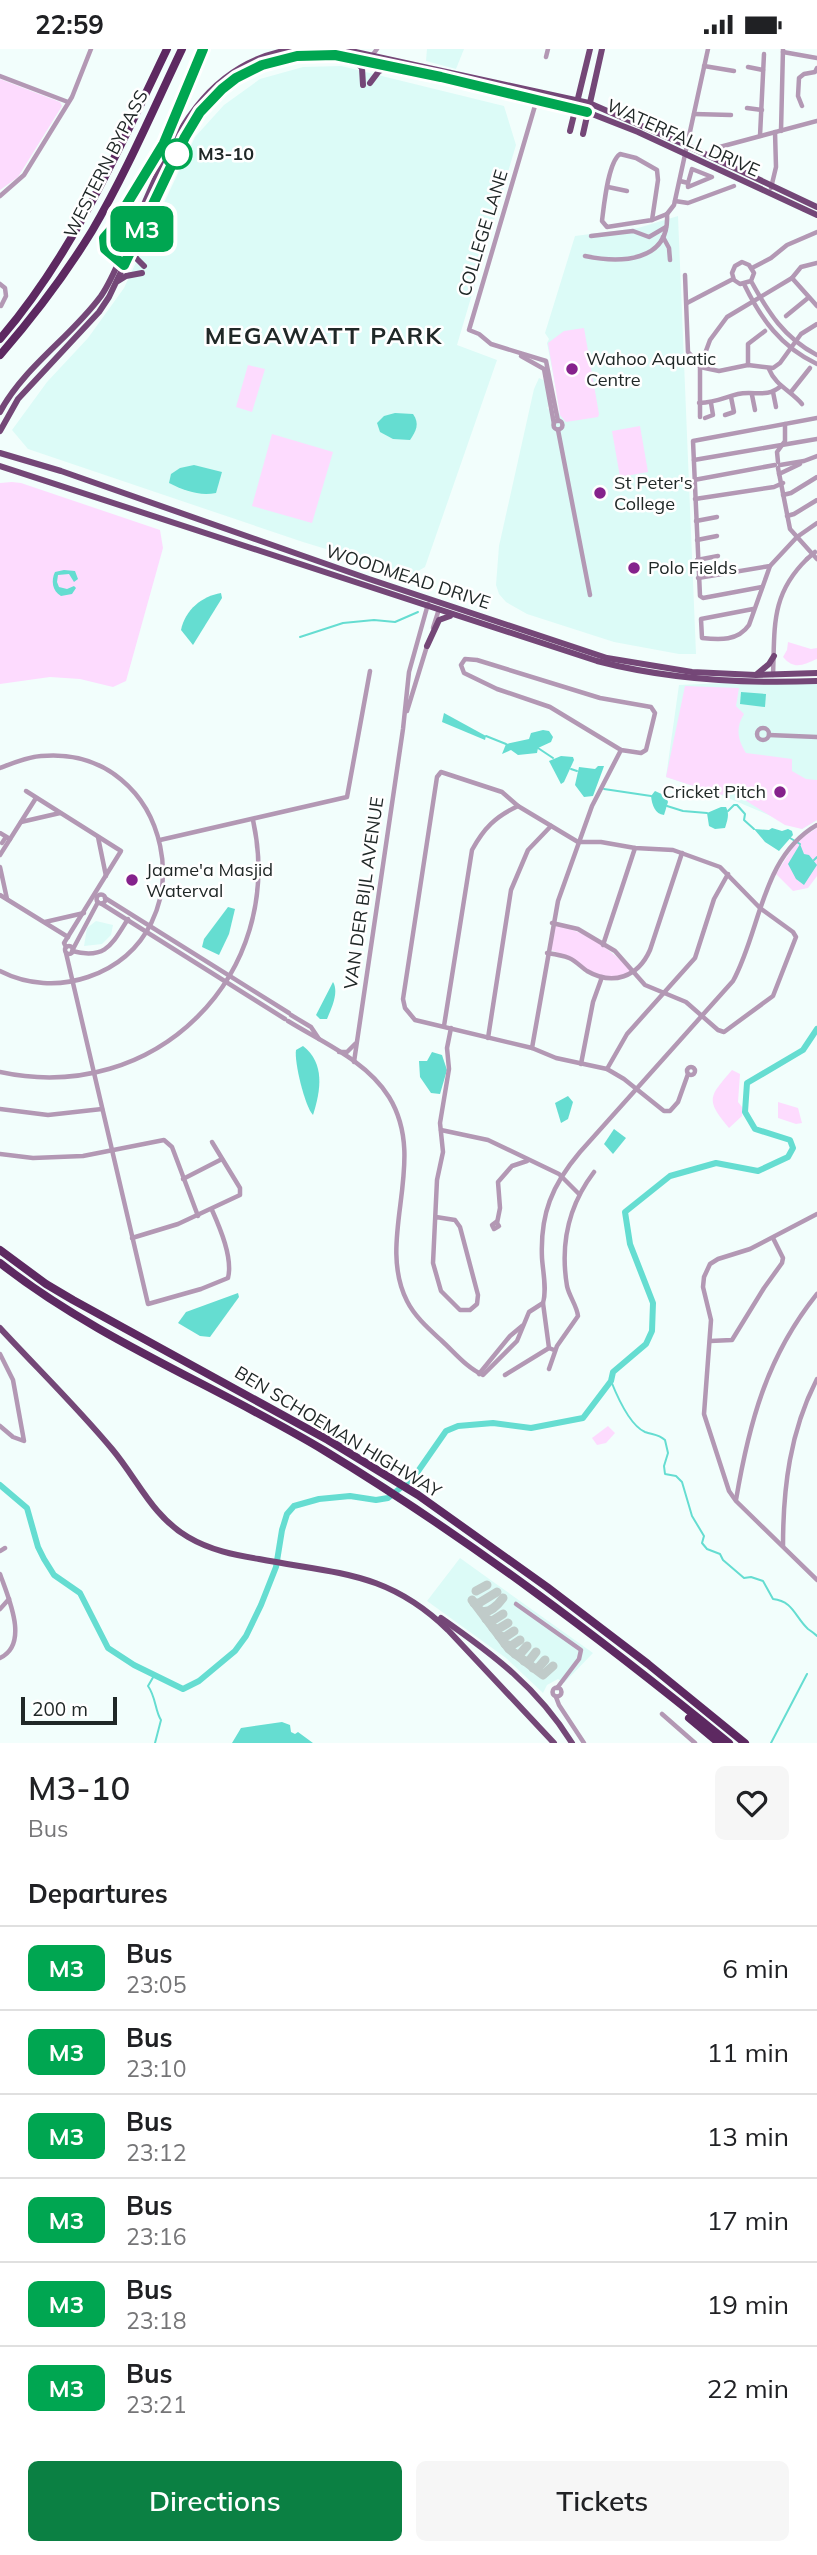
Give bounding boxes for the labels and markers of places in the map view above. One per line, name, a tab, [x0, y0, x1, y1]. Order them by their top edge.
marker: M3-10	[162, 139, 192, 169]
place label: M3-10	[198, 142, 254, 165]
place label: Wahoo Aquatic Centre	[586, 347, 716, 391]
marker: Wahoo Aquatic Centre	[564, 361, 580, 377]
place label: St Peter's College	[614, 471, 693, 515]
marker: St Peter's College	[592, 485, 608, 501]
place label: Polo Fields	[648, 556, 737, 579]
marker: Polo Fields	[626, 560, 642, 576]
place label: Cricket Pitch	[662, 780, 766, 803]
marker: Cricket Pitch	[772, 784, 788, 800]
place label: Jaame'a Masjid Waterval	[146, 858, 273, 902]
marker: Jaame'a Masjid Waterval	[124, 872, 140, 888]

